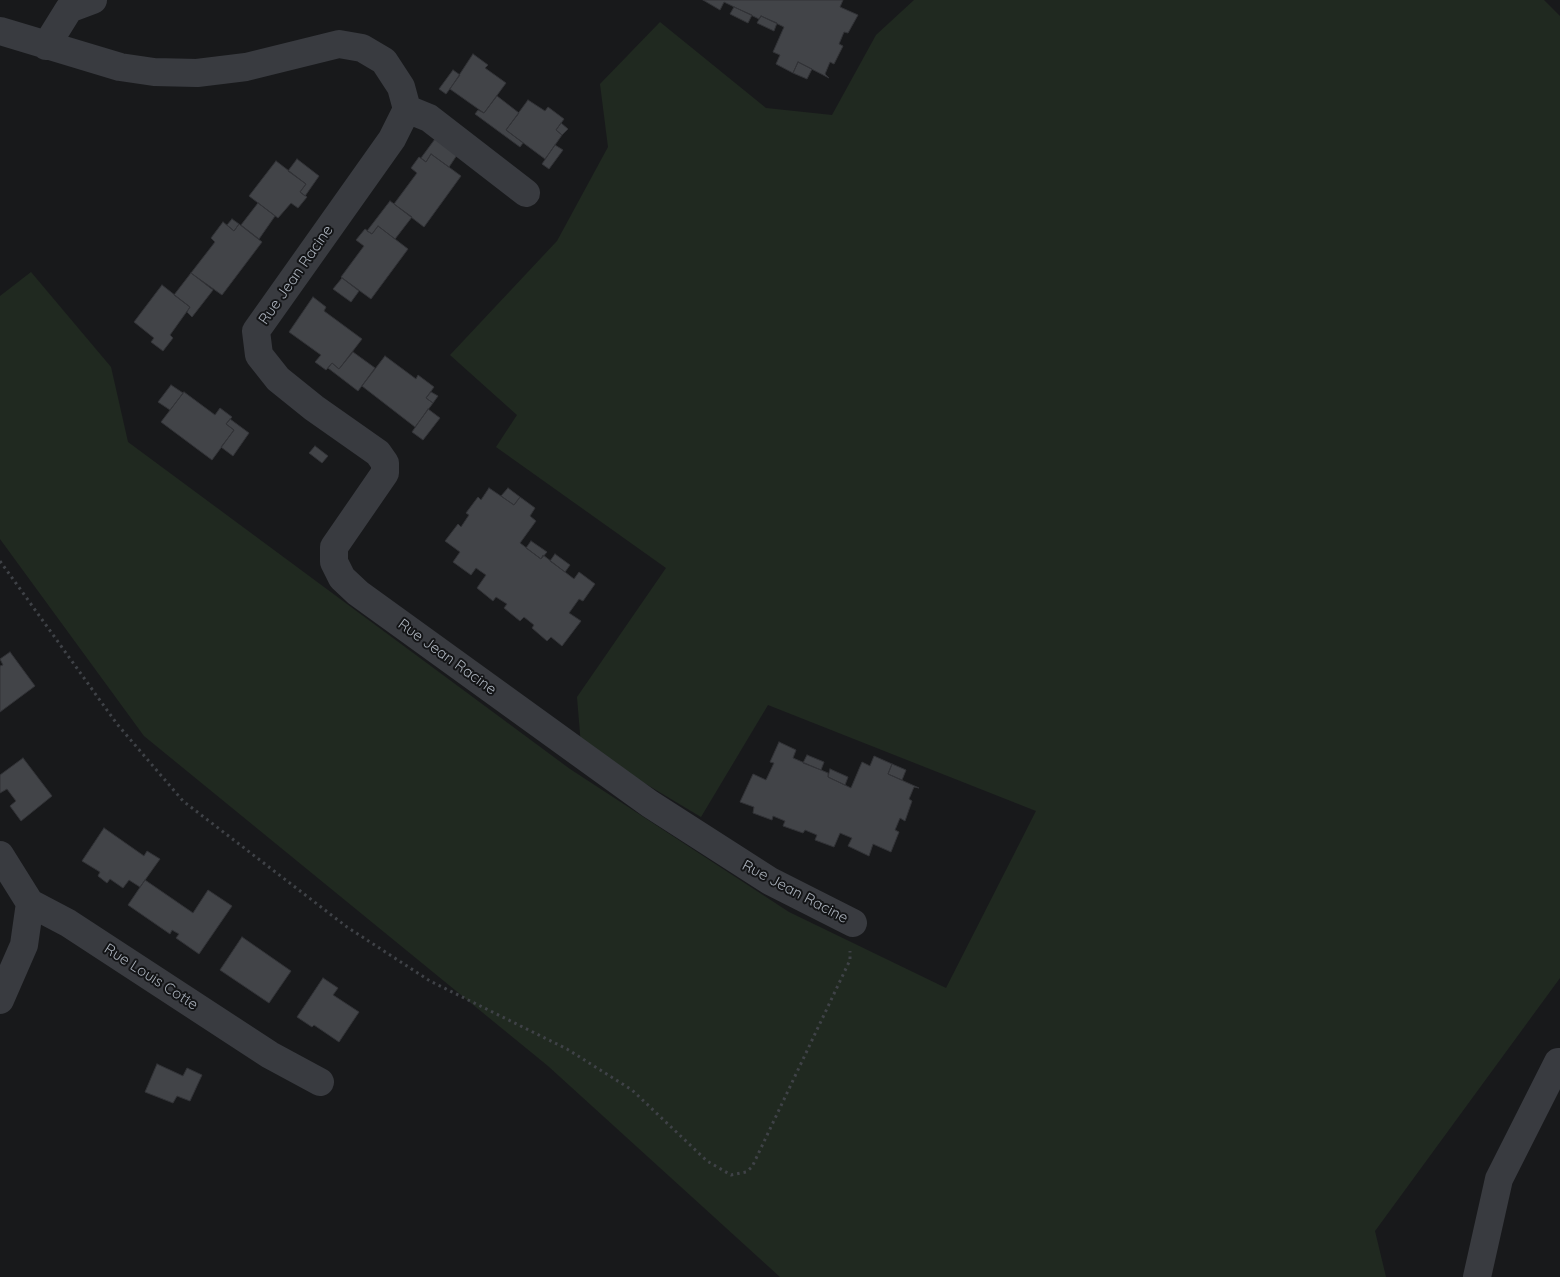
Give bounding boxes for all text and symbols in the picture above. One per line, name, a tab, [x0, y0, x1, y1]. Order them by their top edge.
street label: Rue Jean Racine	[255, 222, 337, 328]
street label: Rue Jean Racine	[394, 615, 500, 699]
street label: Rue Jean Racine	[739, 857, 851, 927]
street label: Rue Louis Cotte	[101, 940, 201, 1014]

